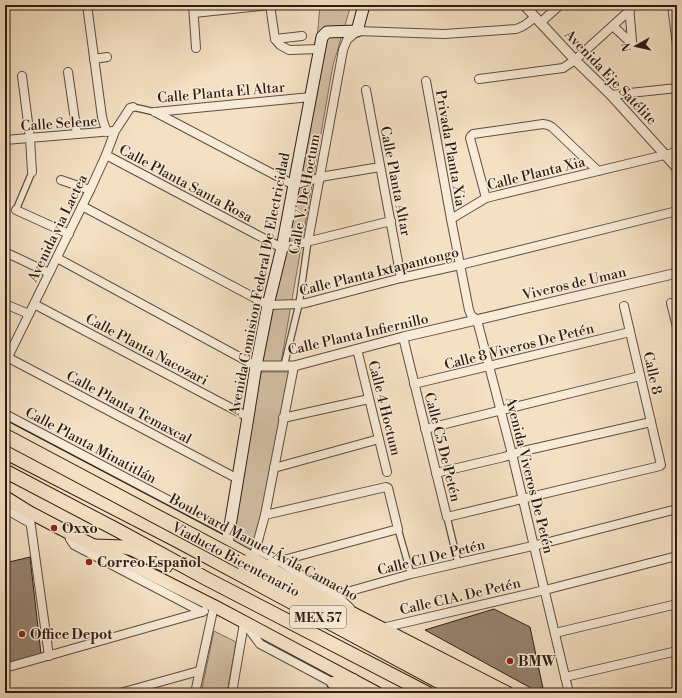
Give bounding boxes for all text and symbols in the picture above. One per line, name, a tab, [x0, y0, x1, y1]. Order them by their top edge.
street label: Avenida Eje Satélite	[560, 26, 660, 129]
north arrow	[616, 26, 656, 66]
text: N	[620, 42, 635, 53]
street label: Calle Planta El Altar	[157, 78, 286, 108]
street label: Privada Planta Xia	[431, 89, 469, 209]
street label: Calle Selene	[20, 112, 98, 136]
street label: Calle Planta Altar	[376, 125, 414, 238]
street label: Calle V. De Hoctum	[286, 133, 324, 256]
street label: Calle Planta Santa Rosa	[116, 141, 256, 227]
street label: Avenida Comision Federal De Electricidad	[225, 151, 294, 418]
street label: Calle Planta Xia	[485, 153, 588, 195]
street label: Avenida via Lactea	[24, 171, 92, 286]
street label: Calle Planta Ixtapantongo	[298, 243, 461, 300]
street label: Viveros de Uman	[520, 263, 629, 305]
street label: Calle Planta Nacozari	[82, 310, 211, 390]
street label: Calle Planta Infiernillo	[286, 310, 430, 360]
street label: Calle 8 Viveros De Petén	[443, 319, 597, 374]
street label: Calle 8	[638, 350, 666, 396]
street label: Calle 4 Hoctum	[364, 359, 405, 458]
street label: Calle Planta Temaxcal	[63, 367, 194, 449]
street label: Calle C5 De Petén	[420, 391, 464, 504]
street label: Avenida Viveros De Petén	[501, 394, 557, 556]
street label: Calle Planta Minatitlán	[22, 404, 160, 488]
street label: Boulevard Manuel Ávila Camacho	[165, 488, 362, 606]
street label: Viaducto Bicentenario	[167, 518, 303, 601]
place label: Oxxo	[62, 520, 98, 538]
marker: Oxxo	[49, 523, 59, 533]
street label: Calle C1 De Petén	[376, 536, 488, 580]
place label: Correo Español	[97, 554, 202, 572]
marker: Correo Español	[84, 557, 94, 567]
street label: Calle C1A. De Petén	[398, 574, 523, 620]
road number: MEX 57	[290, 606, 346, 628]
place label: Office Depot	[30, 626, 113, 644]
marker: Office Depot	[17, 629, 27, 639]
place label: BMW	[518, 653, 556, 671]
marker: BMW	[505, 656, 515, 666]

